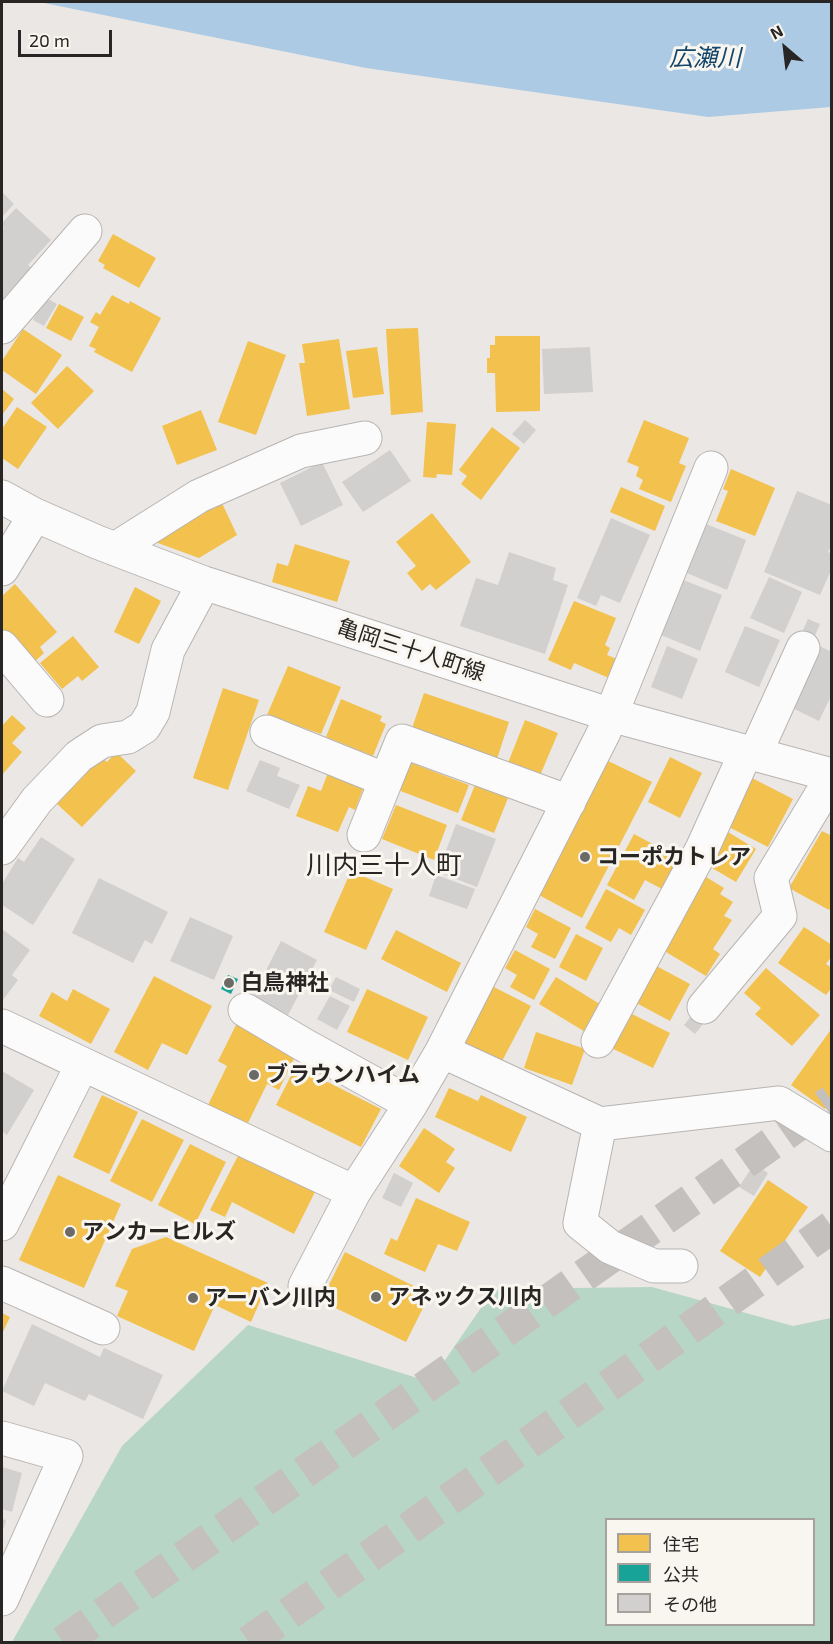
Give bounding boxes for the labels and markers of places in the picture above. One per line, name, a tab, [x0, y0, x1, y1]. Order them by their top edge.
place label: コーポカトレア	[597, 844, 751, 870]
marker: コーポカトレア	[578, 850, 592, 864]
place label: 白鳥神社	[241, 970, 329, 996]
marker: 白鳥神社	[222, 976, 236, 990]
place label: ブラウンハイム	[266, 1062, 420, 1088]
marker: ブラウンハイム	[247, 1068, 261, 1082]
place label: アンカーヒルズ	[82, 1219, 236, 1245]
marker: アンカーヒルズ	[63, 1225, 77, 1239]
place label: アネックス川内	[388, 1284, 542, 1310]
place label: アーバン川内	[205, 1285, 336, 1311]
marker: アネックス川内	[369, 1290, 383, 1304]
marker: アーバン川内	[186, 1291, 200, 1305]

